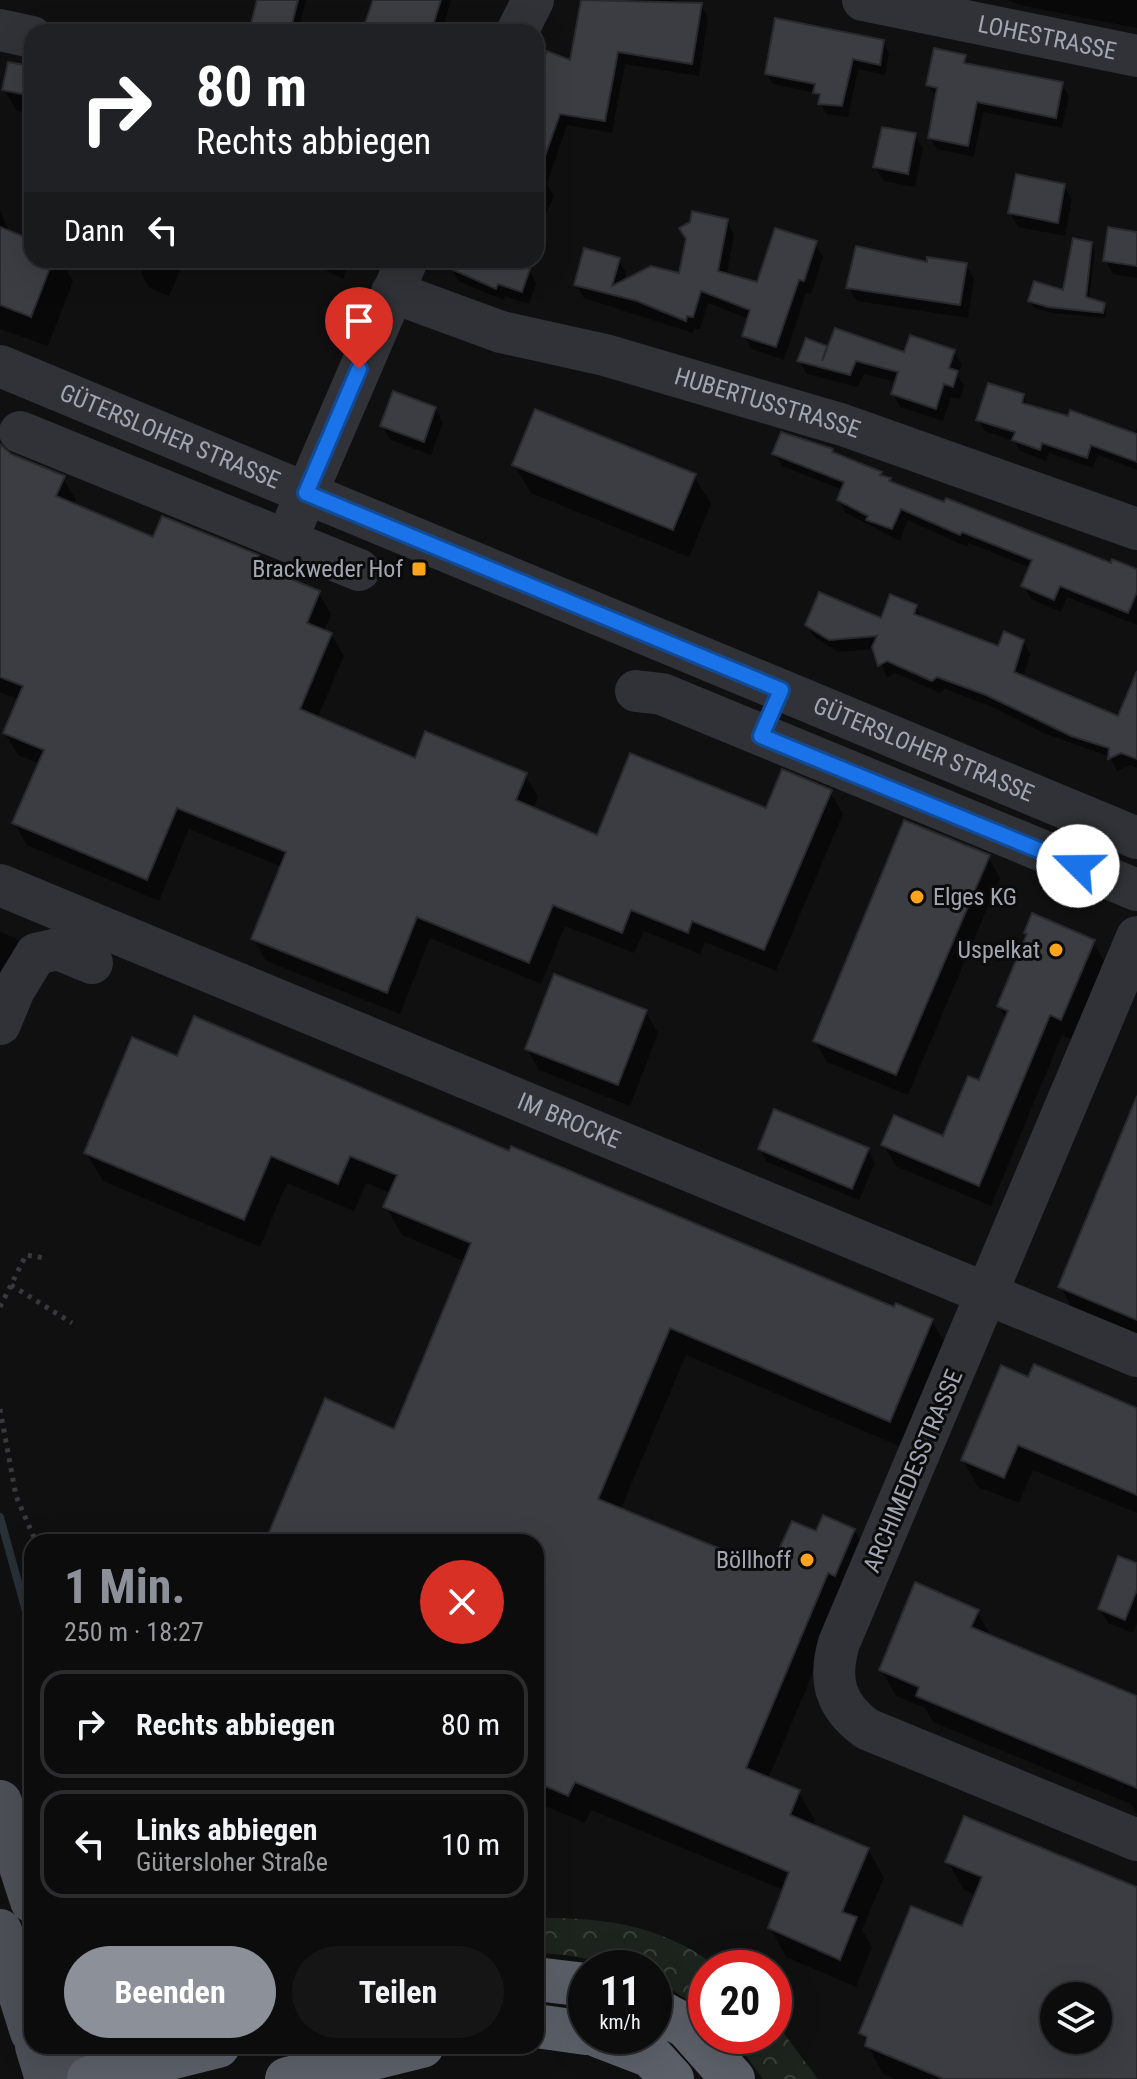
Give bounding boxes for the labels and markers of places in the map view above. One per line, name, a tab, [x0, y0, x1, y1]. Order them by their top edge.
pin	[325, 287, 393, 369]
place label: Brackweder Hof	[252, 555, 403, 583]
marker: Brackweder Hof	[410, 560, 428, 578]
place label: Elges KG	[933, 883, 1017, 911]
marker: Elges KG	[908, 888, 926, 906]
place label: Uspelkat	[958, 936, 1040, 964]
marker: Uspelkat	[1047, 941, 1065, 959]
place label: Böllhoff	[716, 1546, 791, 1574]
marker: Böllhoff	[798, 1551, 816, 1569]

